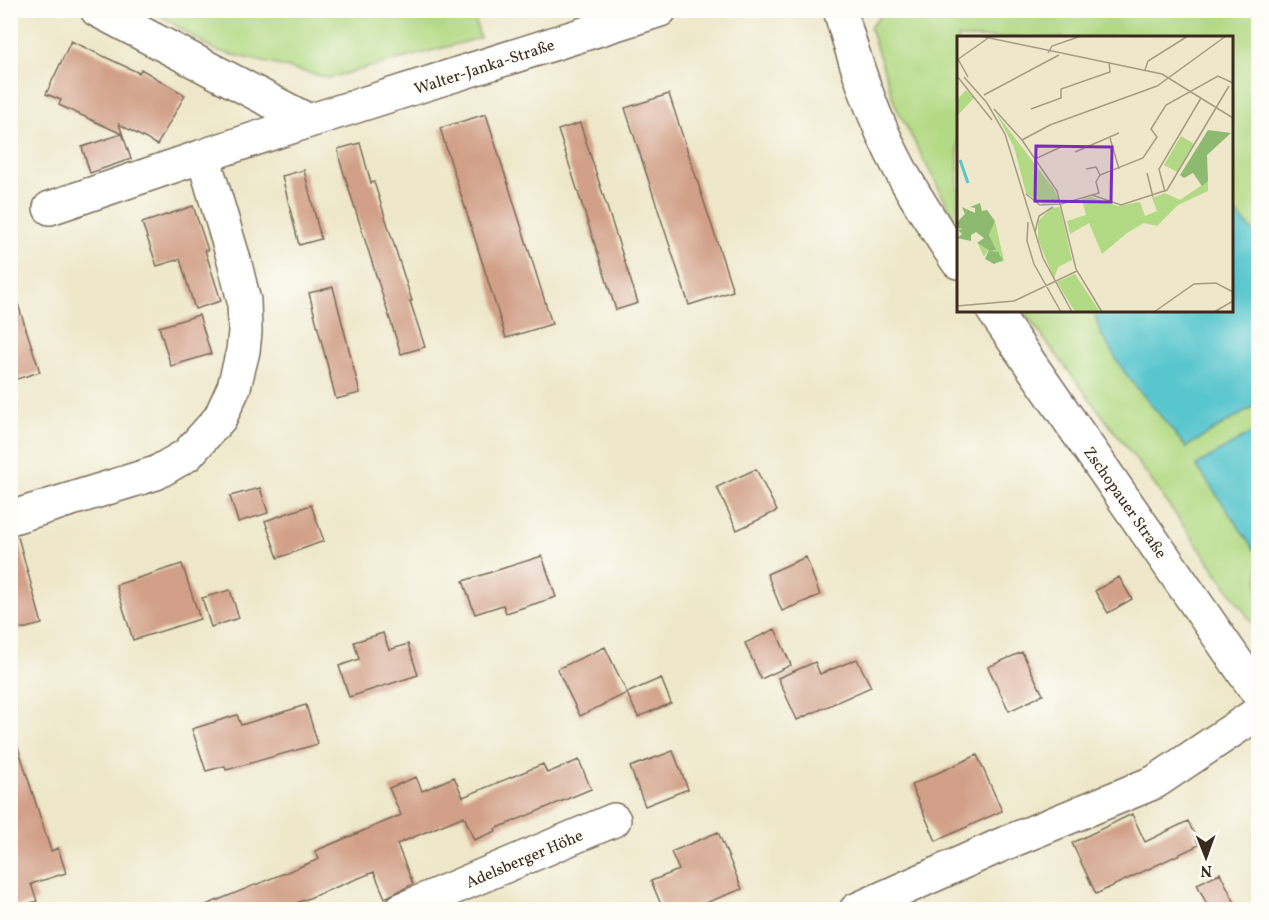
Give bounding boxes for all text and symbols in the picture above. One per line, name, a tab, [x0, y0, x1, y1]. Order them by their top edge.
street label: Walter-Janka-Straße	[412, 35, 558, 101]
inset map	[957, 36, 1233, 312]
street label: Zschopauer Straße	[1078, 443, 1171, 563]
street label: Adelsberger Höhe	[463, 825, 587, 894]
north arrow	[1176, 827, 1236, 887]
text: N	[1200, 859, 1212, 881]

